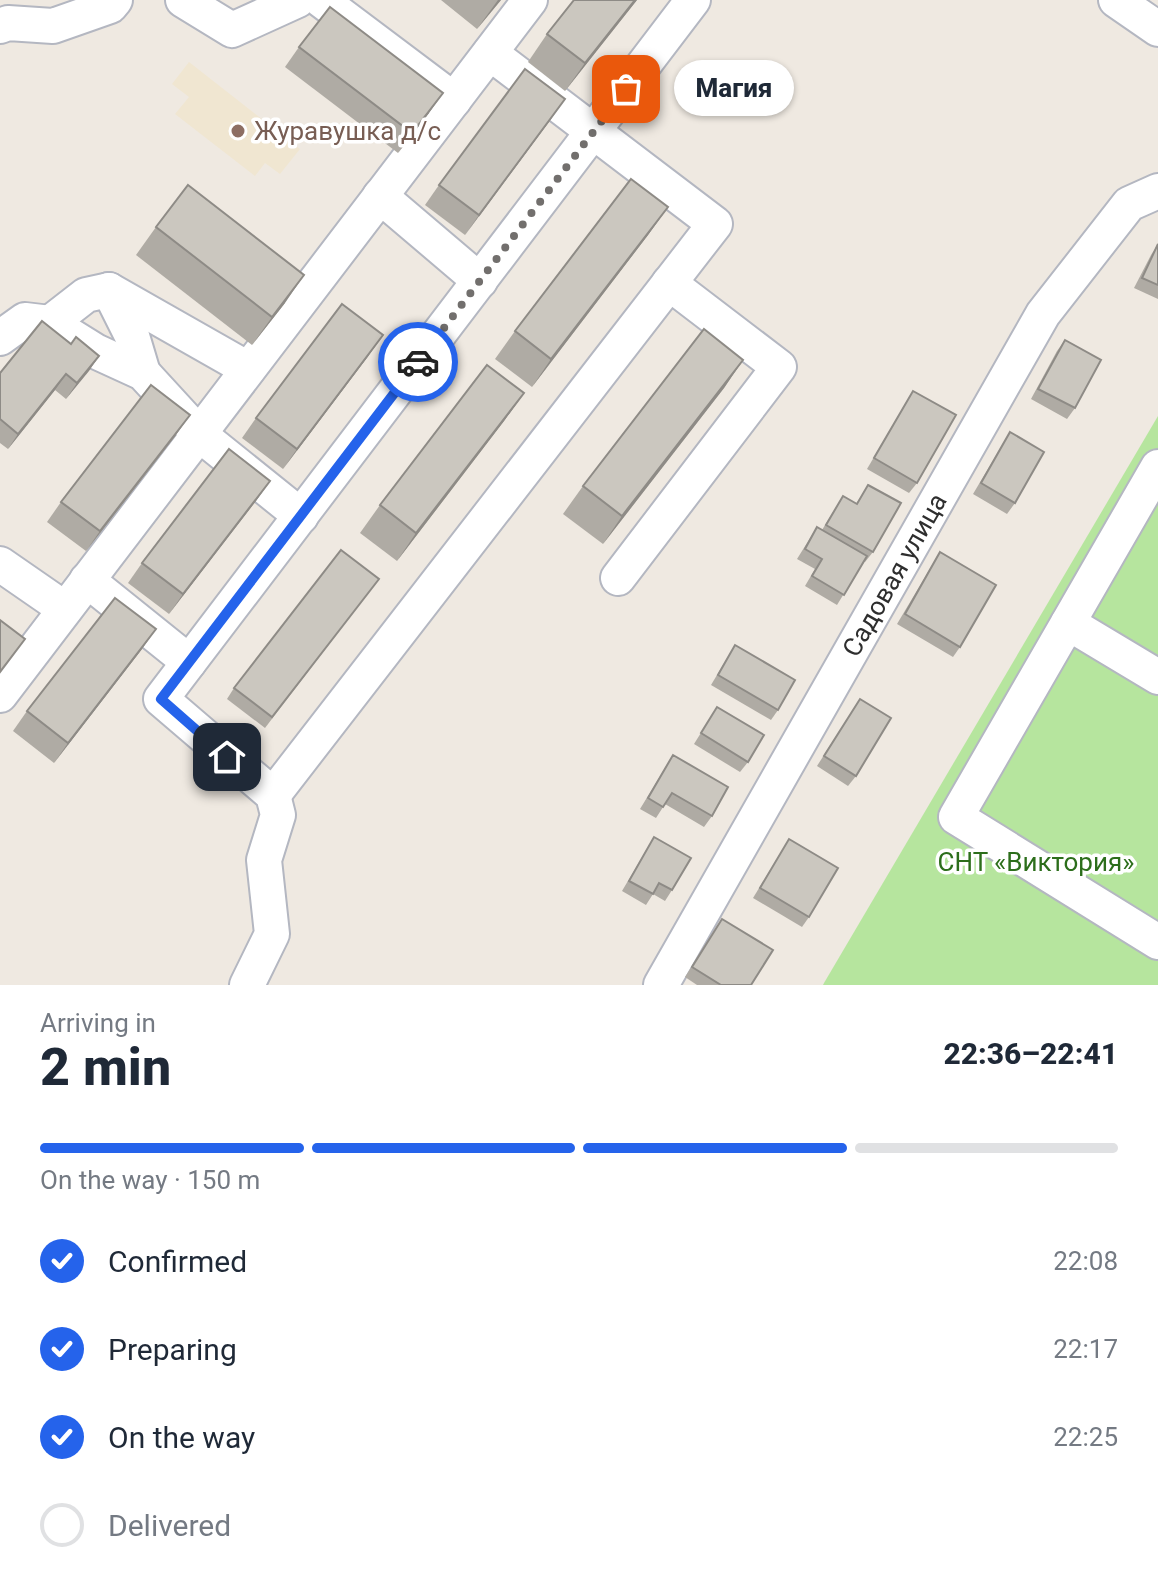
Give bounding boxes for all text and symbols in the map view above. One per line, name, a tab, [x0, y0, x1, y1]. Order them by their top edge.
pin	[592, 55, 660, 123]
callout: Магия	[674, 61, 794, 117]
icon: bag	[604, 67, 648, 111]
text: Магия	[696, 73, 772, 103]
place label: Журавушка д/с	[254, 116, 441, 146]
marker: Журавушка д/с	[229, 122, 247, 140]
courier	[378, 322, 458, 402]
icon: car	[396, 340, 440, 384]
street label: Садовая улица	[836, 488, 953, 662]
pin	[193, 723, 261, 791]
icon: home	[205, 735, 249, 779]
park label: СНТ «Виктория»	[938, 847, 1134, 877]
text: Arriving in	[40, 1008, 156, 1038]
text: 22:36–22:41	[943, 1036, 1118, 1071]
text: 2 min	[40, 1037, 171, 1098]
text: On the way · 150 m	[40, 1165, 260, 1195]
icon: check	[40, 1239, 84, 1283]
text: Confirmed	[108, 1244, 247, 1279]
text: 22:08	[1053, 1246, 1118, 1276]
icon: check	[40, 1327, 84, 1371]
text: Preparing	[108, 1332, 237, 1367]
text: 22:17	[1053, 1334, 1118, 1364]
icon: check	[40, 1415, 84, 1459]
text: On the way	[108, 1420, 255, 1455]
text: 22:25	[1053, 1422, 1118, 1452]
text: Delivered	[108, 1508, 231, 1543]

